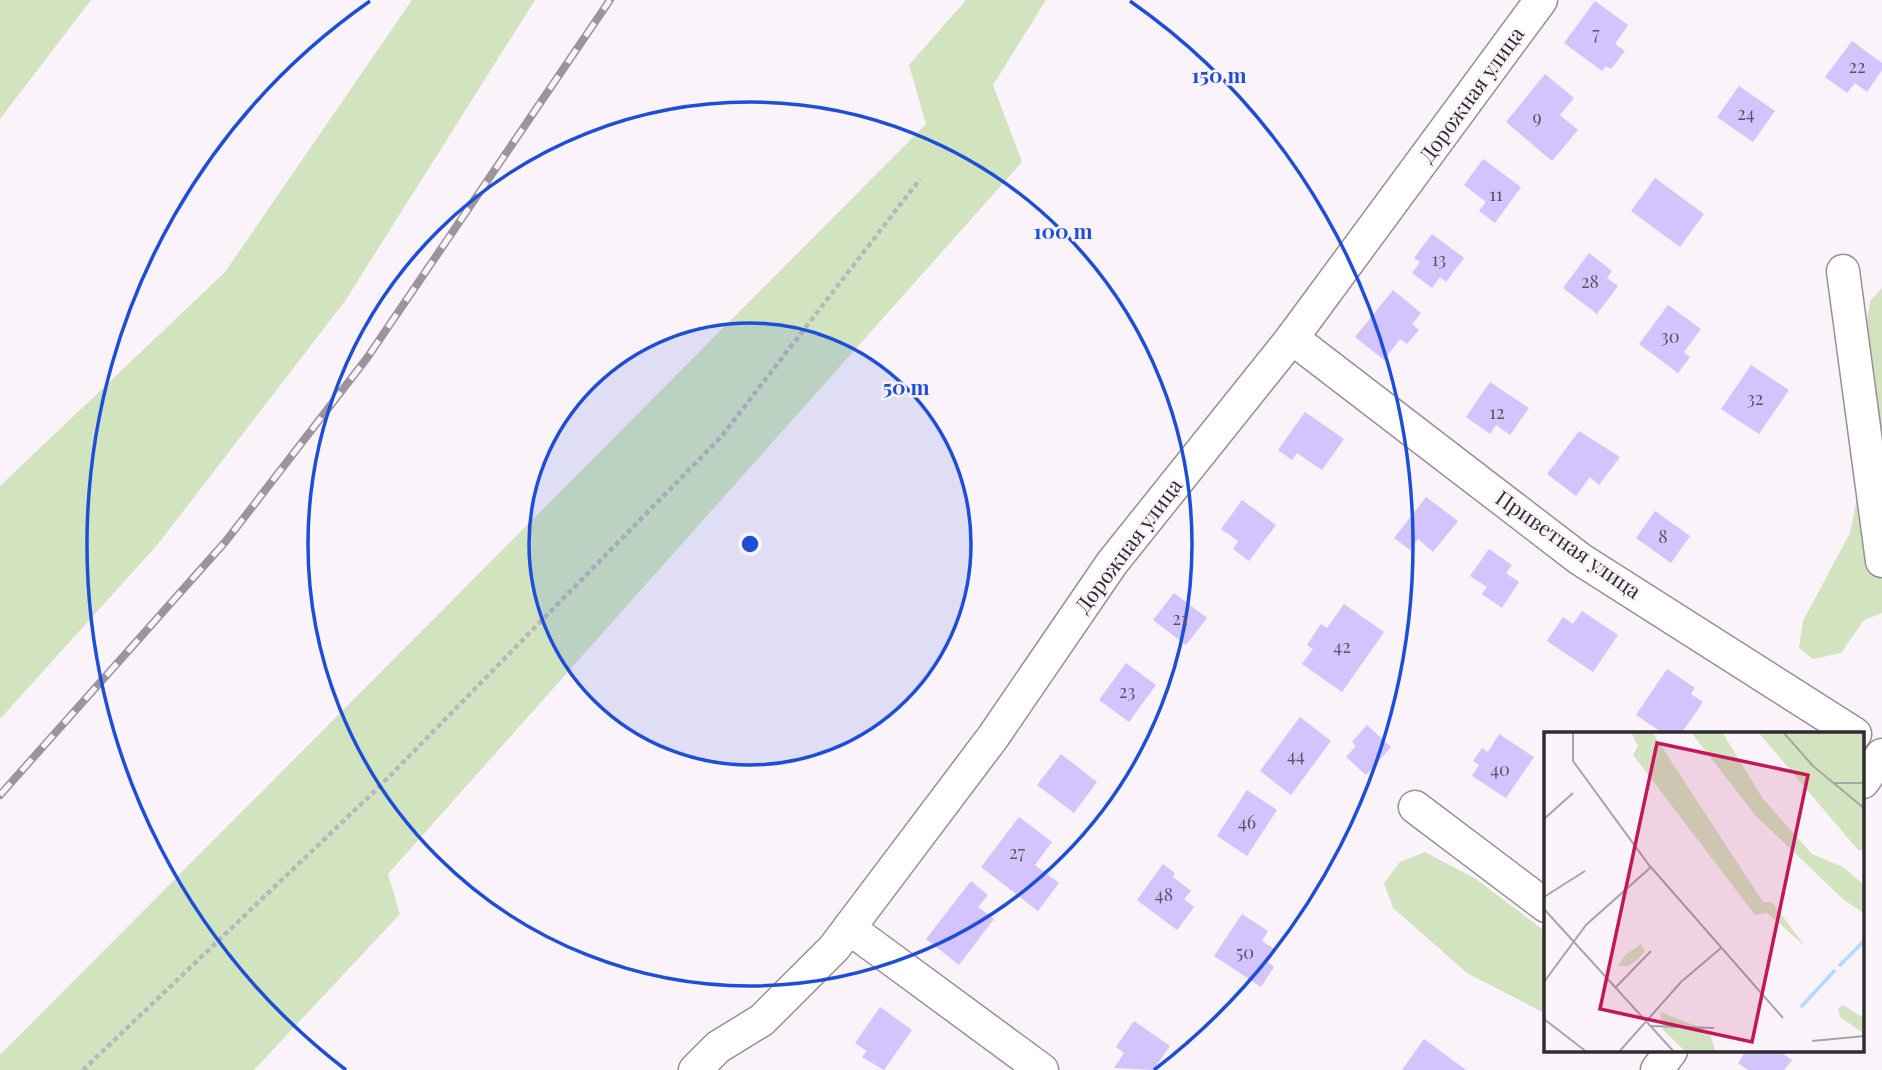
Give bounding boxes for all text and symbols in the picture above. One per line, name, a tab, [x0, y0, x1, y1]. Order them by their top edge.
street label: Дорожная улица	[1412, 20, 1529, 167]
house number: 7	[1592, 21, 1600, 45]
house number: 22	[1848, 54, 1866, 78]
text: 150 m	[1192, 60, 1246, 88]
house number: 24	[1737, 101, 1755, 125]
house number: 9	[1532, 105, 1542, 129]
house number: 11	[1489, 182, 1503, 206]
text: 100 m	[1033, 216, 1093, 244]
house number: 13	[1432, 247, 1446, 271]
house number: 28	[1581, 269, 1599, 293]
house number: 30	[1661, 324, 1679, 348]
text: 50 m	[882, 372, 930, 400]
house number: 32	[1747, 386, 1763, 410]
house number: 12	[1489, 400, 1505, 424]
street label: Дорожная улица	[1068, 471, 1188, 618]
street label: Приветная улица	[1491, 483, 1648, 604]
house number: 8	[1658, 524, 1668, 548]
centre of rings	[738, 532, 762, 556]
house number: 21	[1172, 606, 1188, 630]
house number: 42	[1333, 634, 1351, 658]
house number: 23	[1119, 679, 1135, 703]
inset map	[1544, 732, 1864, 1052]
house number: 44	[1287, 743, 1305, 767]
house number: 40	[1490, 757, 1510, 781]
house number: 46	[1238, 810, 1256, 834]
house number: 27	[1009, 840, 1026, 864]
house number: 48	[1155, 882, 1173, 906]
house number: 50	[1236, 940, 1254, 964]

